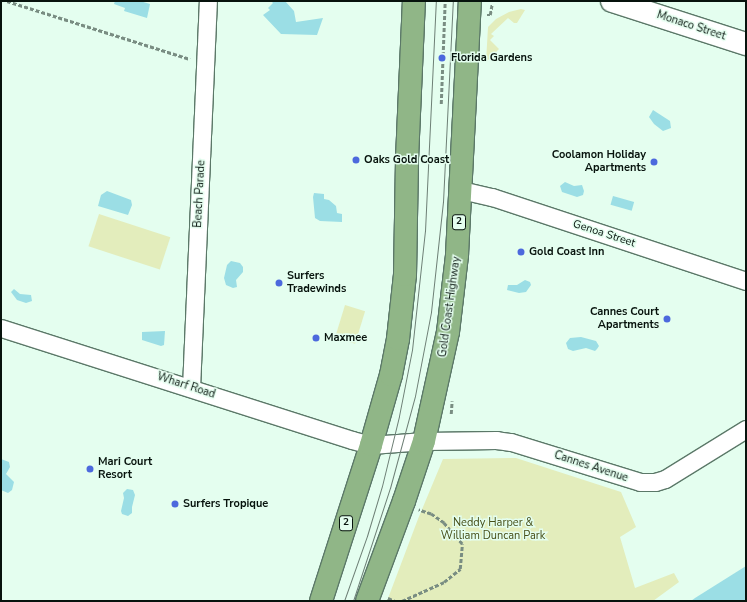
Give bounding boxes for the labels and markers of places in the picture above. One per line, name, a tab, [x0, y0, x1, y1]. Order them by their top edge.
place label: Florida Gardens	[451, 51, 532, 65]
marker: Florida Gardens	[436, 52, 448, 64]
place label: Coolamon Holiday Apartments	[552, 149, 646, 175]
place label: Oaks Gold Coast	[364, 153, 449, 167]
marker: Oaks Gold Coast	[351, 155, 361, 165]
marker: Coolamon Holiday Apartments	[649, 157, 659, 167]
place label: Gold Coast Inn	[529, 245, 604, 259]
marker: Gold Coast Inn	[516, 247, 526, 257]
place label: Surfers Tradewinds	[287, 270, 346, 296]
marker: Surfers Tradewinds	[274, 278, 284, 288]
place label: Cannes Court Apartments	[590, 306, 659, 332]
marker: Cannes Court Apartments	[662, 314, 672, 324]
place label: Maxmee	[324, 331, 367, 345]
marker: Maxmee	[311, 333, 321, 343]
place label: Mari Court Resort	[98, 456, 152, 482]
marker: Mari Court Resort	[85, 464, 95, 474]
place label: Surfers Tropique	[183, 497, 268, 511]
marker: Surfers Tropique	[170, 499, 180, 509]

